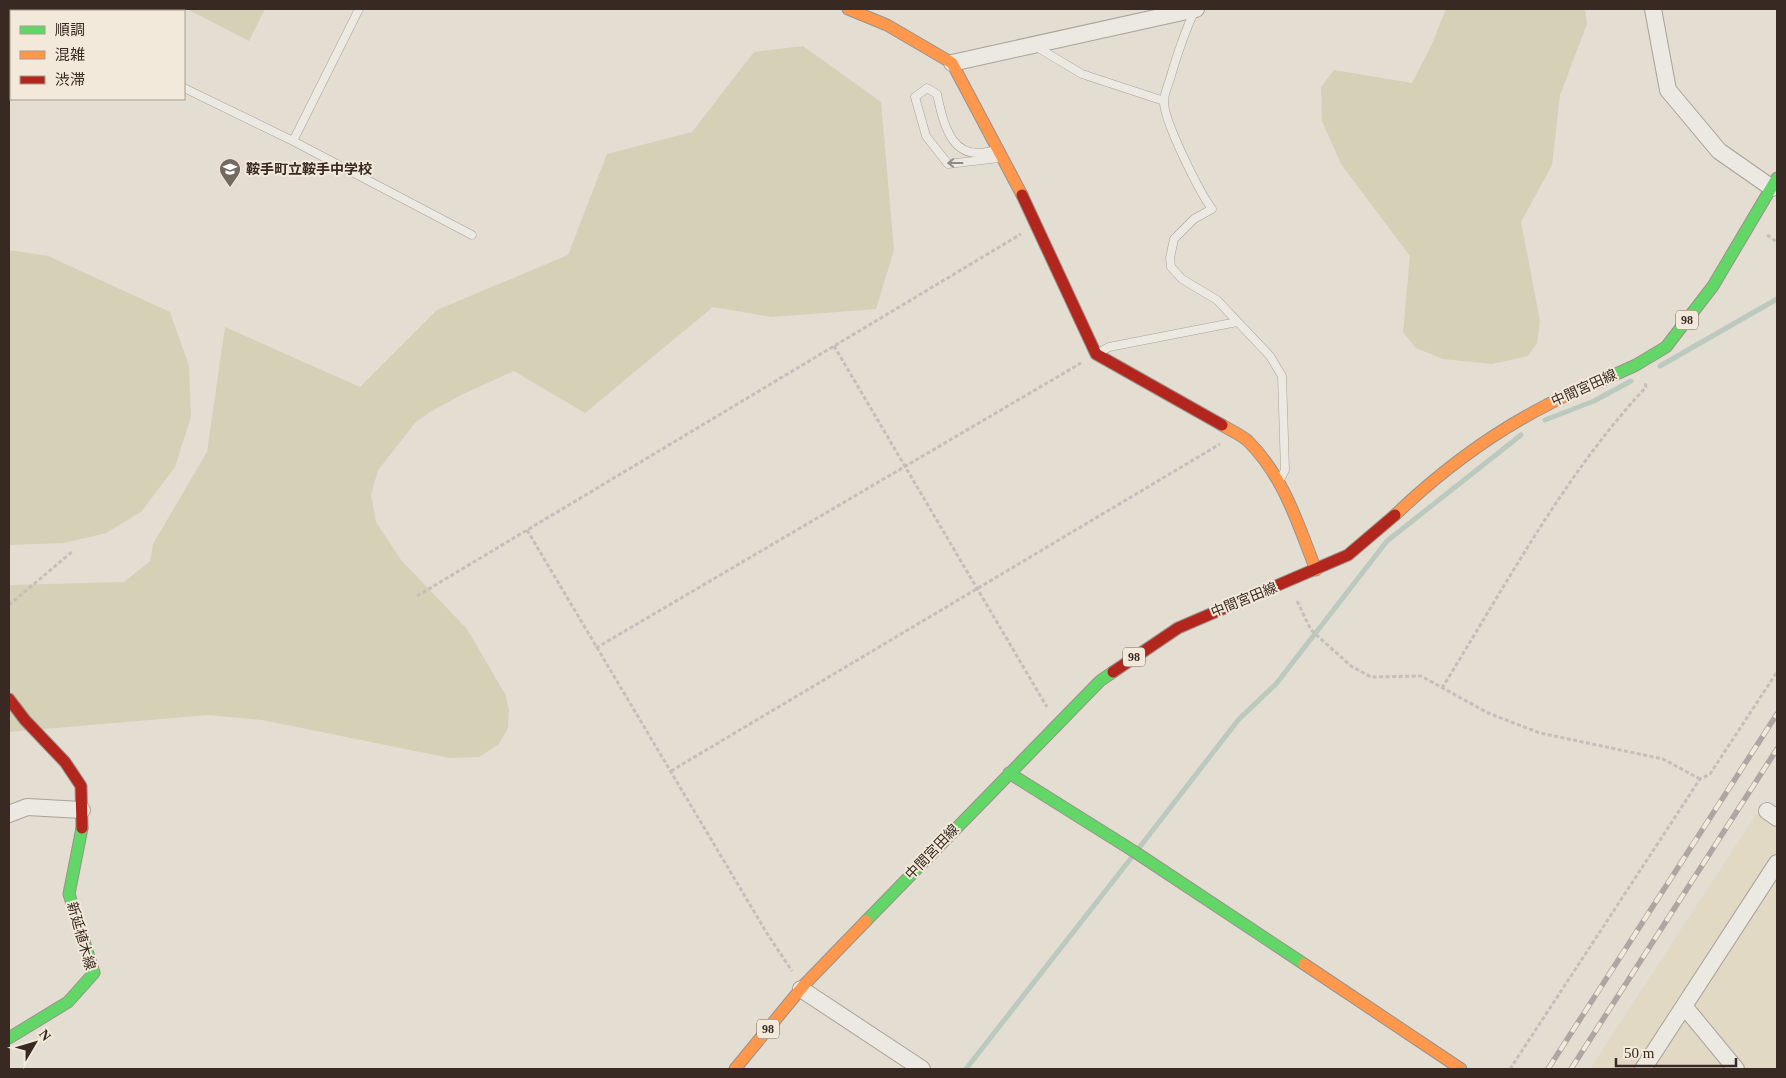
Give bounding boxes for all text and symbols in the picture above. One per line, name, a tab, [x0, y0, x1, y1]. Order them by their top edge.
legend	[10, 10, 185, 100]
text: 順調	[55, 22, 85, 38]
text: 混雑	[55, 47, 85, 63]
text: 渋滞	[55, 72, 85, 88]
school or university icon: 鞍手町立鞍手中学校	[218, 157, 242, 188]
one-way arrow	[948, 158, 964, 168]
place label: 鞍手町立鞍手中学校	[246, 162, 372, 177]
road number: 98	[1676, 310, 1698, 330]
street label: 中間宮田線	[1549, 367, 1619, 409]
street label: 中間宮田線	[1209, 580, 1279, 620]
road number: 98	[1123, 648, 1145, 666]
street label: 中間宮田線	[902, 822, 962, 882]
street label: 新延植木線	[64, 900, 99, 972]
north arrow	[10, 1018, 60, 1068]
road number: 98	[757, 1020, 779, 1038]
text: N	[36, 1027, 54, 1044]
scale bar	[1616, 1036, 1736, 1068]
text: 50 m	[1624, 1045, 1655, 1061]

